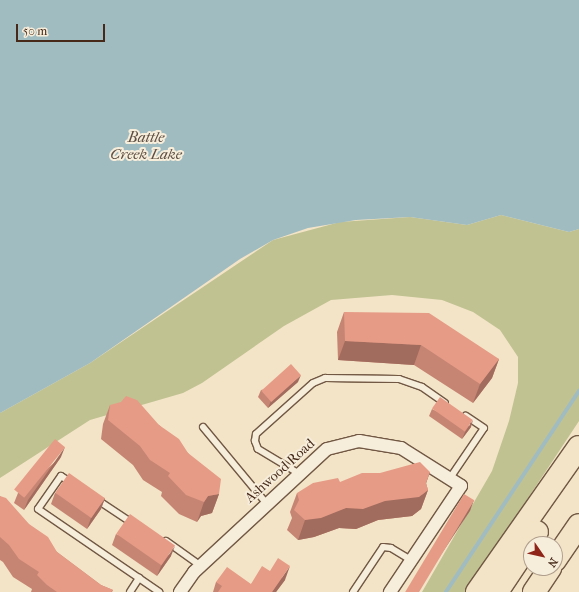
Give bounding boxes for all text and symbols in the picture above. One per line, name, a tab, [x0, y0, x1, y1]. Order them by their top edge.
scale bar	[18, 16, 107, 42]
text: 50 m	[23, 24, 47, 38]
water label: Battle Creek Lake	[110, 128, 182, 163]
street label: Ashwood Road	[242, 435, 318, 507]
north arrow	[523, 536, 563, 576]
text: N	[545, 555, 560, 570]

